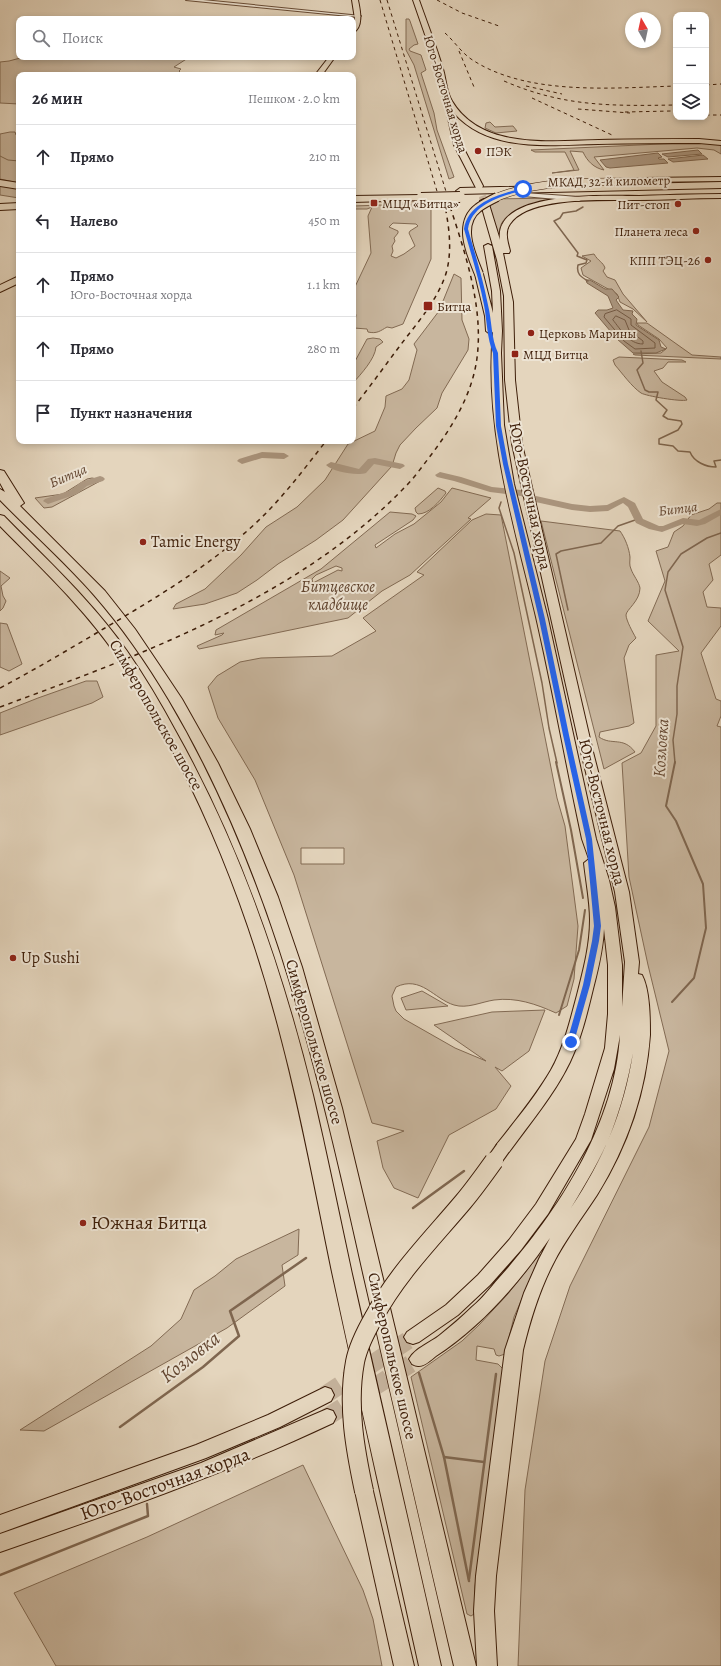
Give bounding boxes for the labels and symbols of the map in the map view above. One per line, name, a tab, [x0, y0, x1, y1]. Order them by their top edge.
north arrow	[625, 12, 661, 48]
street label: Юго-Восточная хорда	[420, 33, 472, 155]
place label: ПЭК	[486, 143, 512, 160]
marker: ПЭК	[473, 146, 483, 156]
street label: МКАД, 32-й километр	[547, 171, 671, 191]
route start	[514, 180, 532, 198]
place label: МЦД «Битца»	[382, 195, 459, 212]
place label: Пит-стоп	[617, 196, 670, 213]
marker: МЦД «Битца»	[369, 198, 379, 208]
marker: Пит-стоп	[673, 199, 683, 209]
place label: Планета леса	[615, 223, 688, 240]
marker: Планета леса	[691, 226, 701, 236]
place label: КПП ТЭЦ-26	[629, 252, 700, 269]
marker: КПП ТЭЦ-26	[703, 255, 713, 265]
place label: Битца	[437, 298, 471, 315]
marker: Битца	[422, 300, 434, 312]
place label: Церковь Марины	[539, 325, 636, 342]
marker: Церковь Марины	[526, 328, 536, 338]
place label: МЦД Битца	[523, 346, 589, 363]
marker: МЦД Битца	[510, 349, 520, 359]
street label: Юго-Восточная хорда	[504, 420, 557, 573]
water label: Битца	[46, 459, 90, 492]
water label: Битца	[657, 497, 699, 521]
place label: Tamic Energy	[151, 531, 241, 553]
marker: Tamic Energy	[138, 537, 148, 547]
park label: Битцевское кладбище	[301, 576, 375, 616]
street label: Симферопольское шоссе	[104, 636, 208, 794]
water label: Козловка	[647, 718, 675, 778]
street label: Юго-Восточная хорда	[573, 736, 631, 888]
place label: Up Sushi	[21, 947, 80, 969]
marker: Up Sushi	[8, 953, 18, 963]
street label: Симферопольское шоссе	[280, 957, 348, 1127]
route end	[562, 1033, 580, 1051]
place label: Южная Битца	[91, 1210, 208, 1236]
marker: Южная Битца	[78, 1218, 88, 1228]
street label: Симферопольское шоссе	[362, 1270, 422, 1442]
water label: Козловка	[154, 1325, 226, 1389]
street label: Юго-Восточная хорда	[77, 1441, 254, 1527]

